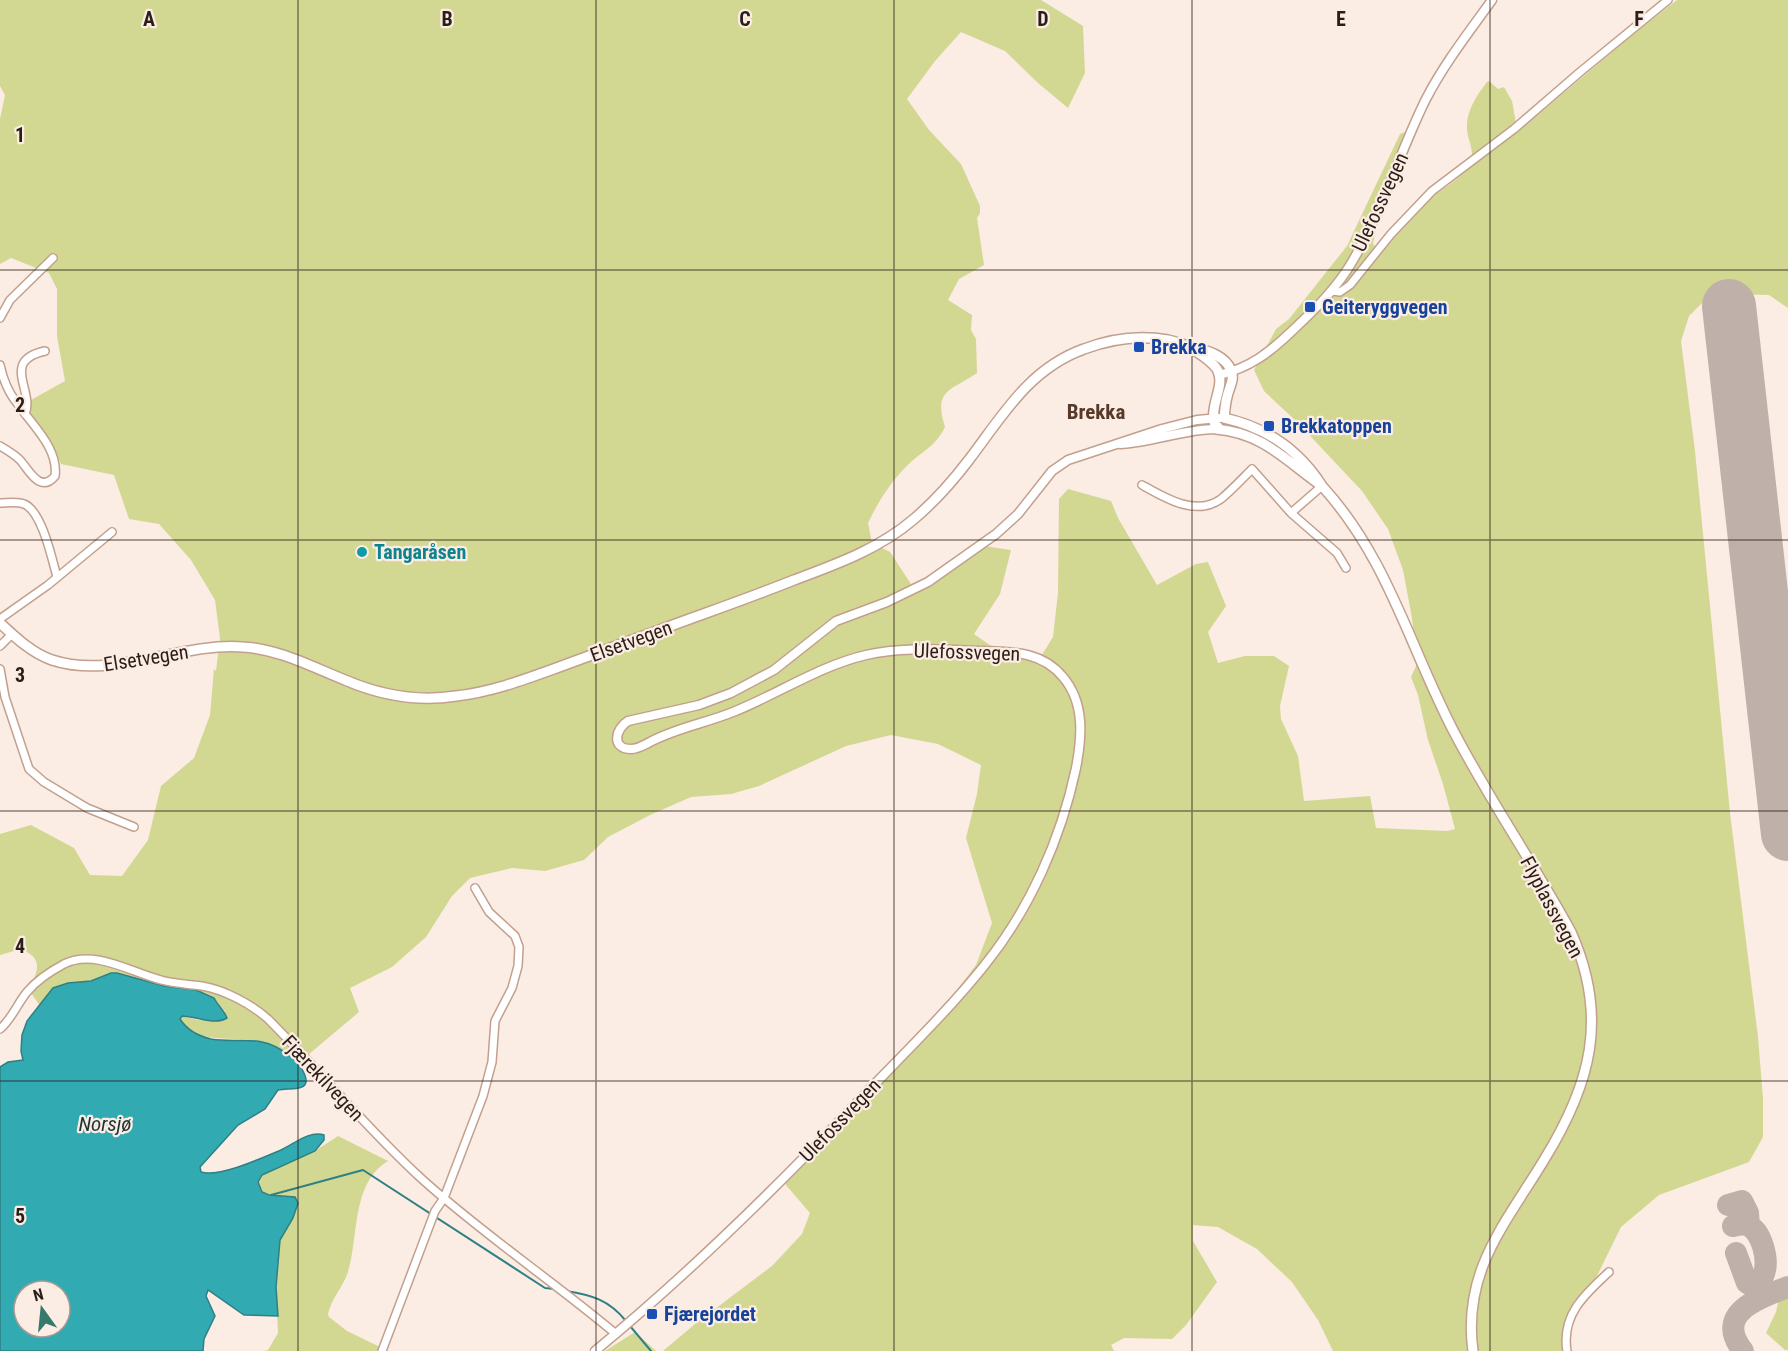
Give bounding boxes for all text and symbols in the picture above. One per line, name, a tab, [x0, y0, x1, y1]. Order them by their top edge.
text: A	[143, 7, 155, 31]
text: B	[441, 7, 453, 31]
text: C	[739, 7, 751, 31]
text: D	[1037, 7, 1049, 31]
text: E	[1336, 7, 1346, 31]
text: F	[1634, 7, 1644, 31]
text: 1	[15, 123, 25, 147]
street label: Ulefossvegen	[1347, 149, 1413, 255]
place label: Geiteryggvegen	[1322, 295, 1448, 319]
marker: Geiteryggvegen	[1303, 300, 1317, 314]
place label: Brekka	[1151, 335, 1207, 359]
marker: Brekka	[1132, 340, 1146, 354]
text: 2	[15, 393, 25, 417]
district label: Brekka	[1067, 400, 1125, 424]
place label: Brekkatoppen	[1281, 414, 1392, 438]
marker: Brekkatoppen	[1262, 419, 1276, 433]
place label: Tangaråsen	[374, 540, 466, 564]
marker: Tangaråsen	[355, 545, 369, 559]
street label: Elsetvegen	[587, 615, 675, 667]
street label: Ulefossvegen	[913, 638, 1021, 666]
street label: Elsetvegen	[102, 639, 190, 677]
text: 3	[15, 663, 25, 687]
street label: Flyplassvegen	[1515, 852, 1589, 962]
text: 4	[15, 934, 25, 958]
street label: Fjærekilvegen	[277, 1030, 369, 1126]
street label: Ulefossvegen	[794, 1073, 886, 1167]
water label: Norsjø	[78, 1112, 132, 1136]
text: 5	[15, 1204, 25, 1228]
north arrow	[12, 1279, 72, 1339]
text: N	[31, 1285, 45, 1305]
place label: Fjærejordet	[664, 1302, 756, 1326]
marker: Fjærejordet	[645, 1307, 659, 1321]

